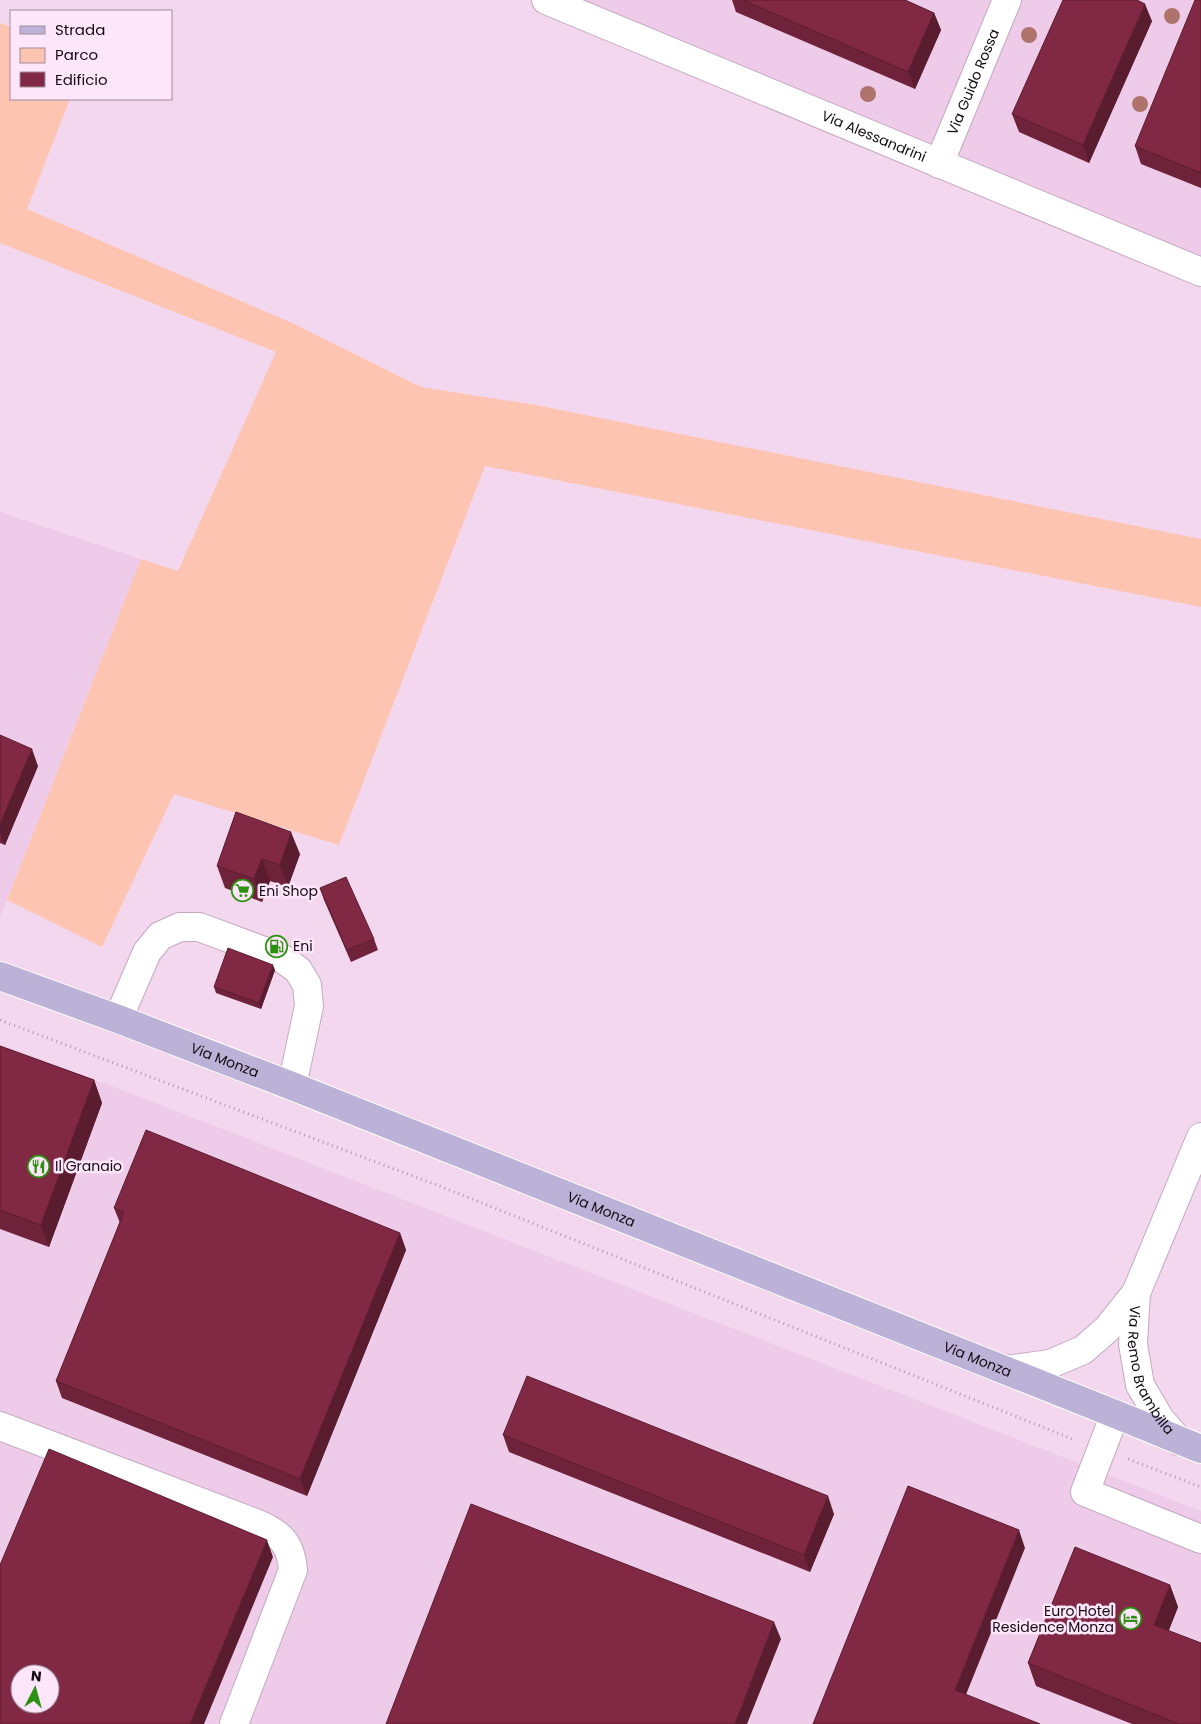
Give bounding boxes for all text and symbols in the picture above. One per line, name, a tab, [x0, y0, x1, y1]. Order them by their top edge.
legend	[10, 10, 172, 100]
text: Strada	[55, 19, 105, 40]
street label: Via Guido Rossa	[942, 26, 1004, 138]
text: Parco	[55, 44, 98, 65]
text: Edificio	[55, 69, 108, 90]
street label: Via Alessandrini	[819, 106, 929, 167]
supermarket icon: Eni Shop	[231, 879, 255, 903]
place label: Eni Shop	[259, 881, 318, 901]
fuel station icon: Eni	[265, 934, 289, 958]
place label: Eni	[293, 936, 313, 956]
street label: Via Monza	[188, 1038, 262, 1082]
restaurant icon: Il Granaio	[27, 1154, 51, 1178]
place label: Il Granaio	[55, 1156, 122, 1176]
street label: Via Monza	[564, 1187, 638, 1232]
street label: Via Remo Brambilla	[1122, 1305, 1179, 1439]
street label: Via Monza	[940, 1337, 1015, 1382]
place label: Euro Hotel Residence Monza	[992, 1601, 1114, 1637]
hotel icon: Euro Hotel Residence Monza	[1118, 1607, 1142, 1631]
north arrow	[10, 1664, 60, 1714]
text: N	[30, 1666, 43, 1687]

